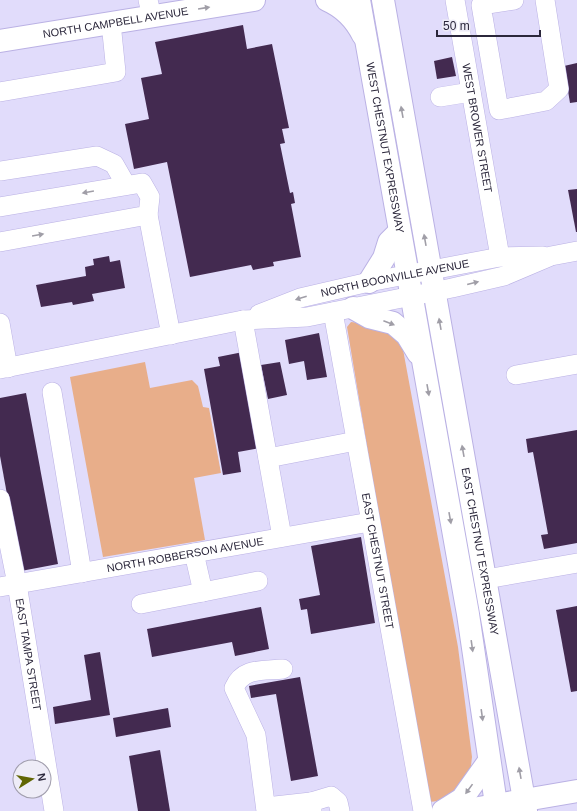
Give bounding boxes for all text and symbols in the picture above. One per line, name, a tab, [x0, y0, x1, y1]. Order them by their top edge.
street label: NORTH CAMPBELL AVENUE	[42, 5, 189, 40]
one-way arrow	[198, 5, 210, 11]
scale bar	[437, 12, 540, 38]
text: 50 m	[443, 19, 470, 33]
street label: WEST CHESTNUT EXPRESSWAY	[364, 61, 406, 235]
street label: WEST BROWER STREET	[460, 63, 495, 194]
one-way arrow	[399, 105, 405, 118]
one-way arrow	[81, 189, 94, 195]
one-way arrow	[32, 232, 45, 238]
one-way arrow	[422, 233, 428, 246]
street label: NORTH BOONVILLE AVENUE	[319, 257, 470, 299]
one-way arrow	[466, 280, 479, 286]
one-way arrow	[294, 296, 306, 302]
one-way arrow	[437, 317, 443, 330]
one-way arrow	[383, 320, 395, 326]
one-way arrow	[425, 384, 431, 396]
one-way arrow	[460, 445, 466, 458]
street label: EAST CHESTNUT EXPRESSWAY	[460, 467, 501, 637]
street label: EAST CHESTNUT STREET	[360, 492, 396, 630]
one-way arrow	[448, 512, 454, 524]
street label: NORTH ROBBERSON AVENUE	[106, 535, 265, 574]
street label: EAST TAMPA STREET	[13, 597, 44, 712]
one-way arrow	[469, 640, 475, 652]
one-way arrow	[479, 709, 485, 722]
north arrow	[12, 759, 52, 799]
one-way arrow	[516, 766, 522, 779]
text: N	[35, 772, 48, 782]
one-way arrow	[465, 784, 473, 794]

